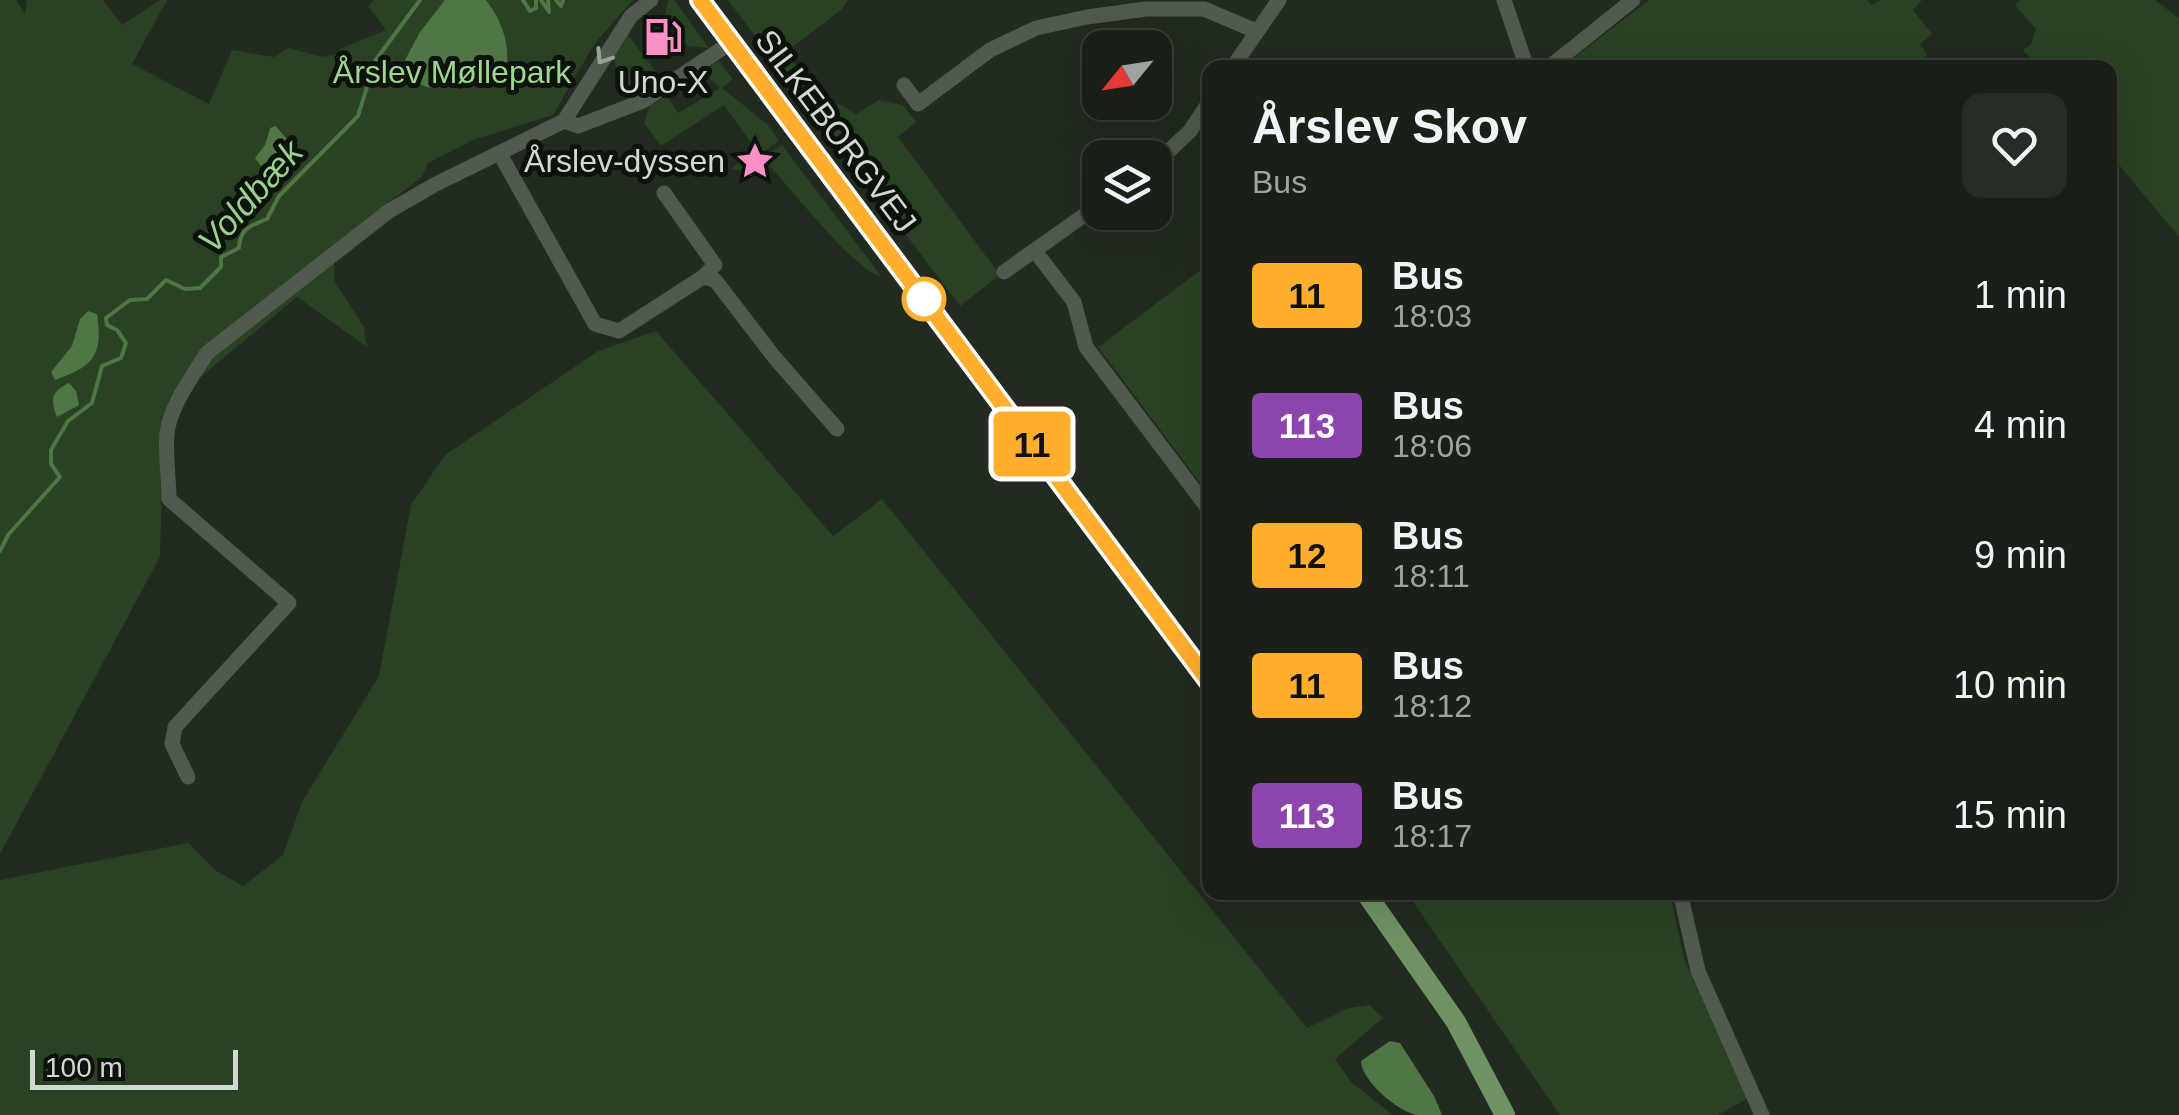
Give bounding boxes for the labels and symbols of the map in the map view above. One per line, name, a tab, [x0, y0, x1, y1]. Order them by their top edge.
fuel station icon: Uno-X	[642, 16, 684, 58]
street label: SILKEBORGVEJ	[748, 23, 924, 239]
north arrow	[1082, 30, 1172, 120]
one-way arrow	[597, 47, 616, 65]
park label: Årslev Møllepark	[333, 54, 572, 90]
place label: Uno-X	[618, 64, 708, 100]
water label: Voldbæk	[190, 131, 311, 260]
place icon: Årslev-dyssen	[734, 140, 776, 182]
place label: Årslev-dyssen	[524, 143, 725, 179]
unlabelled marker	[903, 278, 945, 320]
line badge: 11	[987, 412, 1077, 476]
scale bar	[30, 1045, 238, 1090]

